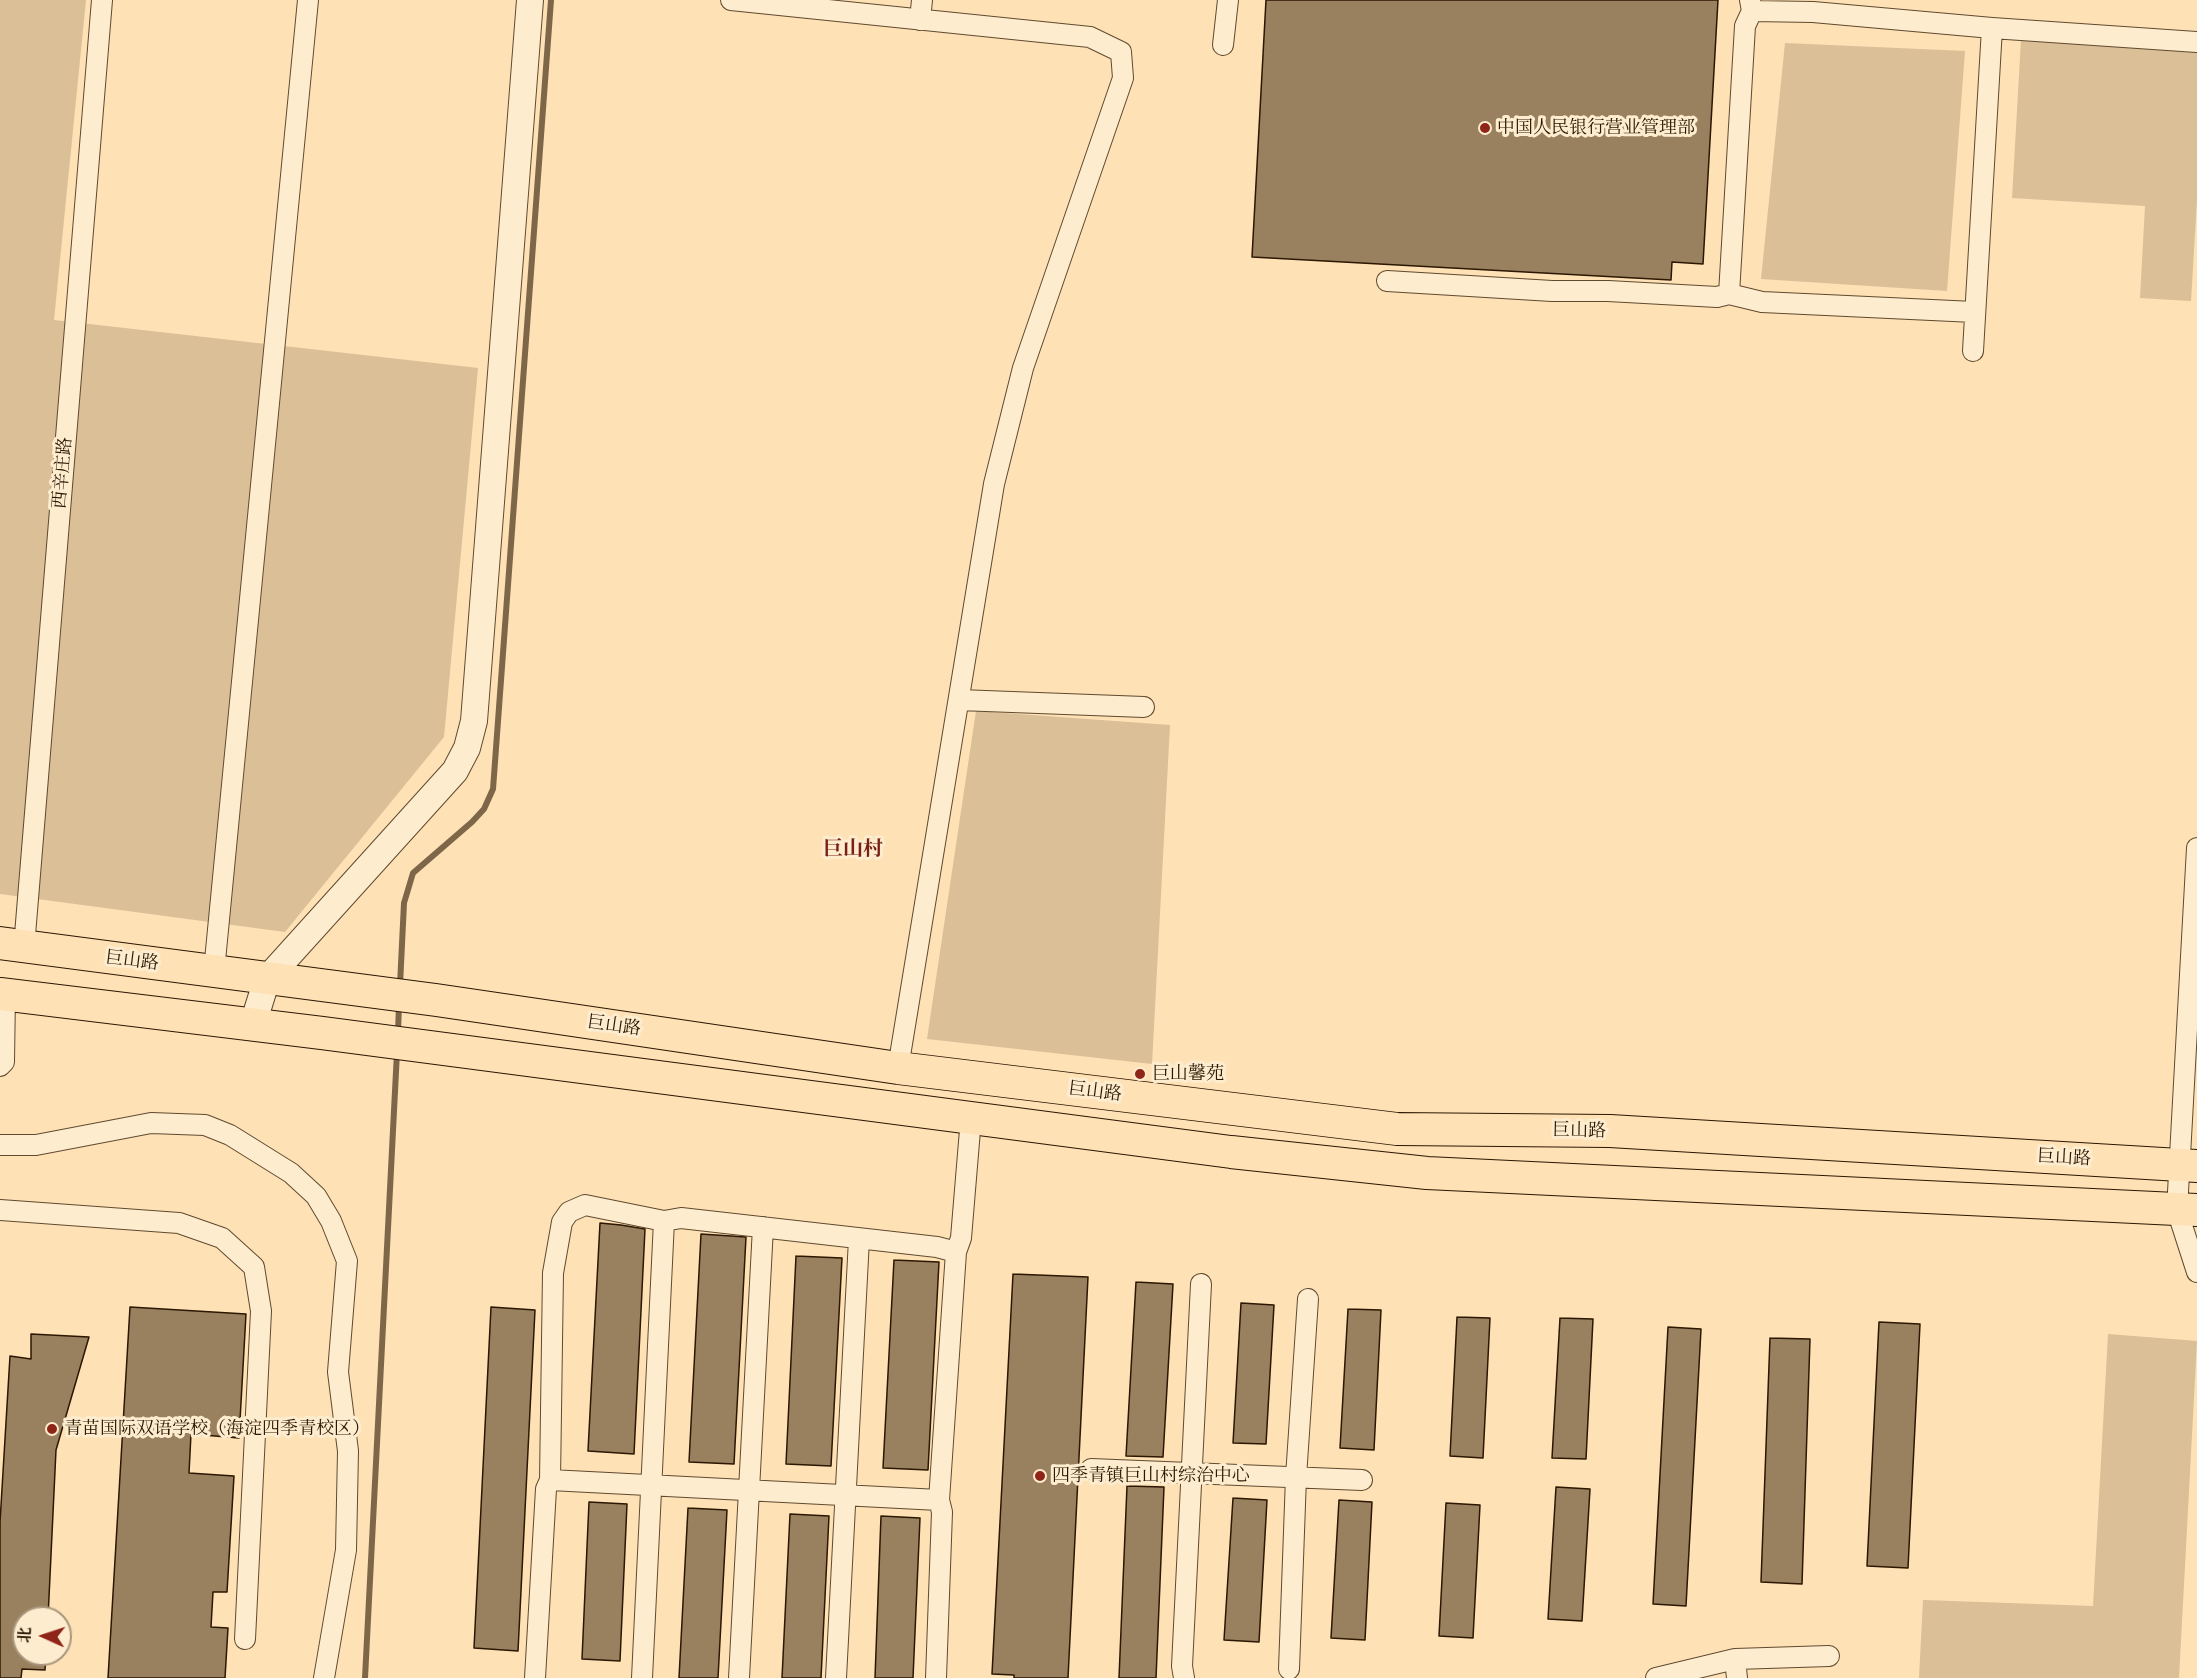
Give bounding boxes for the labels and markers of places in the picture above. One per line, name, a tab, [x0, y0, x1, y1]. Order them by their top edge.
place label: 中国人民银行营业管理部	[1497, 117, 1695, 139]
marker: 中国人民银行营业管理部	[1478, 121, 1492, 135]
place label: 巨山馨苑	[1152, 1063, 1224, 1085]
marker: 巨山馨苑	[1133, 1067, 1147, 1081]
place label: 青苗国际双语学校（海淀四季青校区）	[64, 1418, 370, 1440]
marker: 青苗国际双语学校（海淀四季青校区）	[45, 1422, 59, 1436]
place label: 四季青镇巨山村综治中心	[1052, 1465, 1250, 1487]
marker: 四季青镇巨山村综治中心	[1033, 1469, 1047, 1483]

